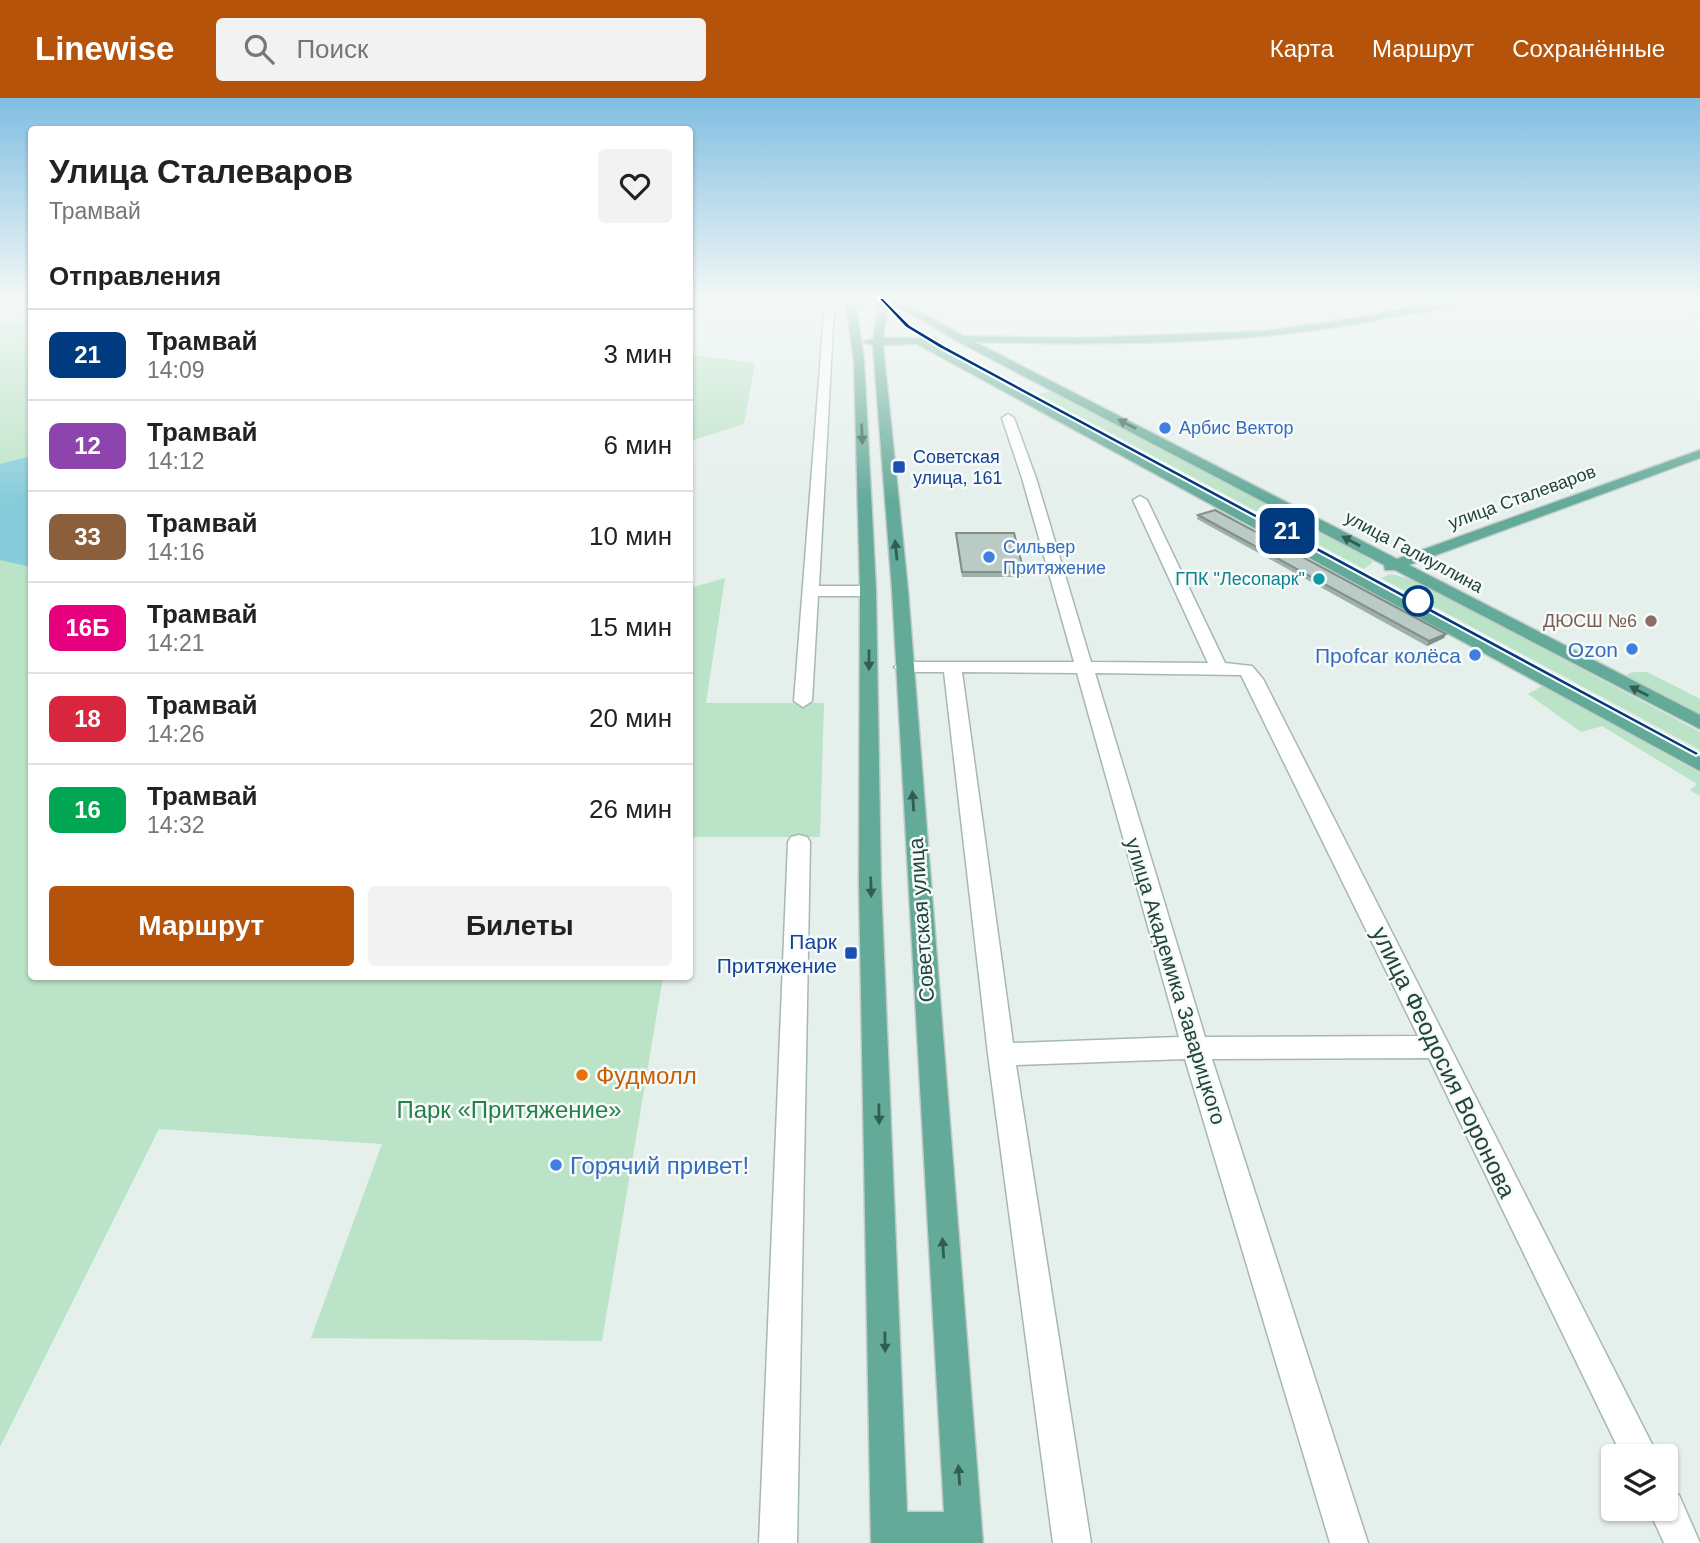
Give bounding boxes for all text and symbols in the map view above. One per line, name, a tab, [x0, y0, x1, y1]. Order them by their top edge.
search box	[216, 18, 706, 81]
text: Linewise	[35, 30, 174, 67]
icon: search	[240, 30, 278, 68]
text: Поиск	[296, 34, 368, 64]
text: Карта	[1270, 35, 1334, 62]
text: Маршрут	[1372, 35, 1474, 62]
text: Сохранённые	[1512, 35, 1665, 62]
button: heart	[598, 149, 672, 223]
text: Улица Сталеваров	[49, 153, 353, 190]
text: Трамвай	[49, 198, 141, 224]
text: Отправления	[49, 261, 221, 291]
text: Трамвай	[147, 326, 258, 356]
text: 3 мин	[604, 339, 672, 369]
text: 21	[74, 341, 101, 368]
text: 14:09	[147, 357, 205, 383]
text: Трамвай	[147, 417, 258, 447]
place label: Арбис Вектор	[1179, 418, 1294, 438]
one-way arrow	[1117, 419, 1137, 431]
marker: Арбис Вектор	[1157, 420, 1173, 436]
one-way arrow	[857, 423, 868, 445]
text: 6 мин	[604, 430, 672, 460]
text: 12	[74, 432, 101, 459]
place label: Советская улица, 161	[913, 447, 1003, 488]
text: 14:12	[147, 448, 205, 474]
marker: Советская улица, 161	[891, 459, 907, 475]
street label: улица Сталеваров	[1446, 461, 1598, 533]
street label: улица Галиуллина	[1342, 507, 1487, 597]
text: Трамвай	[147, 508, 258, 538]
line badge: 21	[1256, 508, 1318, 554]
text: 21	[1274, 517, 1300, 544]
text: 10 мин	[589, 521, 672, 551]
text: 33	[74, 523, 101, 550]
one-way arrow	[1341, 535, 1361, 547]
place label: Сильвер Притяжение	[1003, 537, 1106, 578]
one-way arrow	[890, 538, 901, 560]
text: 14:16	[147, 539, 205, 565]
marker: Сильвер Притяжение	[981, 549, 997, 565]
place label: ГПК "Лесопарк"	[1175, 569, 1305, 589]
marker: ГПК "Лесопарк"	[1311, 571, 1327, 587]
unlabelled marker	[1403, 586, 1433, 616]
text: Трамвай	[147, 599, 258, 629]
place label: ДЮСШ №6	[1543, 611, 1637, 631]
text: 15 мин	[589, 612, 672, 642]
marker: ДЮСШ №6	[1643, 613, 1659, 629]
text: 16Б	[66, 614, 109, 641]
text: 14:21	[147, 630, 205, 656]
place label: Ozon	[1568, 638, 1618, 661]
marker: Ozon	[1624, 641, 1640, 657]
place label: Проfcar колёса	[1315, 644, 1461, 667]
marker: Проfcar колёса	[1467, 647, 1483, 663]
one-way arrow	[863, 649, 874, 671]
one-way arrow	[1629, 686, 1649, 698]
text: Трамвай	[147, 690, 258, 720]
text: 20 мин	[589, 703, 672, 733]
text: 18	[74, 705, 101, 732]
text: 14:26	[147, 721, 205, 747]
text: Трамвай	[147, 781, 258, 811]
one-way arrow	[907, 790, 918, 812]
text: 26 мин	[589, 794, 672, 824]
text: 16	[74, 796, 101, 823]
text: 14:32	[147, 812, 205, 838]
street label: улица Академика Заварицкого	[1121, 835, 1231, 1127]
street label: Советская улица	[904, 837, 938, 1003]
one-way arrow	[865, 876, 876, 898]
button: Маршрут	[49, 886, 354, 966]
button: Билеты	[368, 886, 672, 966]
street label: улица Феодосия Воронова	[1367, 922, 1522, 1202]
place label: Парк Притяжение	[717, 930, 838, 977]
marker: Парк Притяжение	[843, 945, 859, 961]
place label: Фудмолл	[596, 1062, 697, 1089]
marker: Фудмолл	[574, 1067, 590, 1083]
park label: Парк «Притяжение»	[396, 1096, 622, 1123]
one-way arrow	[873, 1104, 885, 1126]
place label: Горячий привет!	[570, 1152, 749, 1179]
marker: Горячий привет!	[548, 1157, 564, 1173]
one-way arrow	[938, 1237, 949, 1259]
one-way arrow	[879, 1331, 890, 1353]
map controls	[1601, 1444, 1678, 1521]
button: layers	[1601, 1444, 1678, 1521]
one-way arrow	[953, 1464, 964, 1486]

